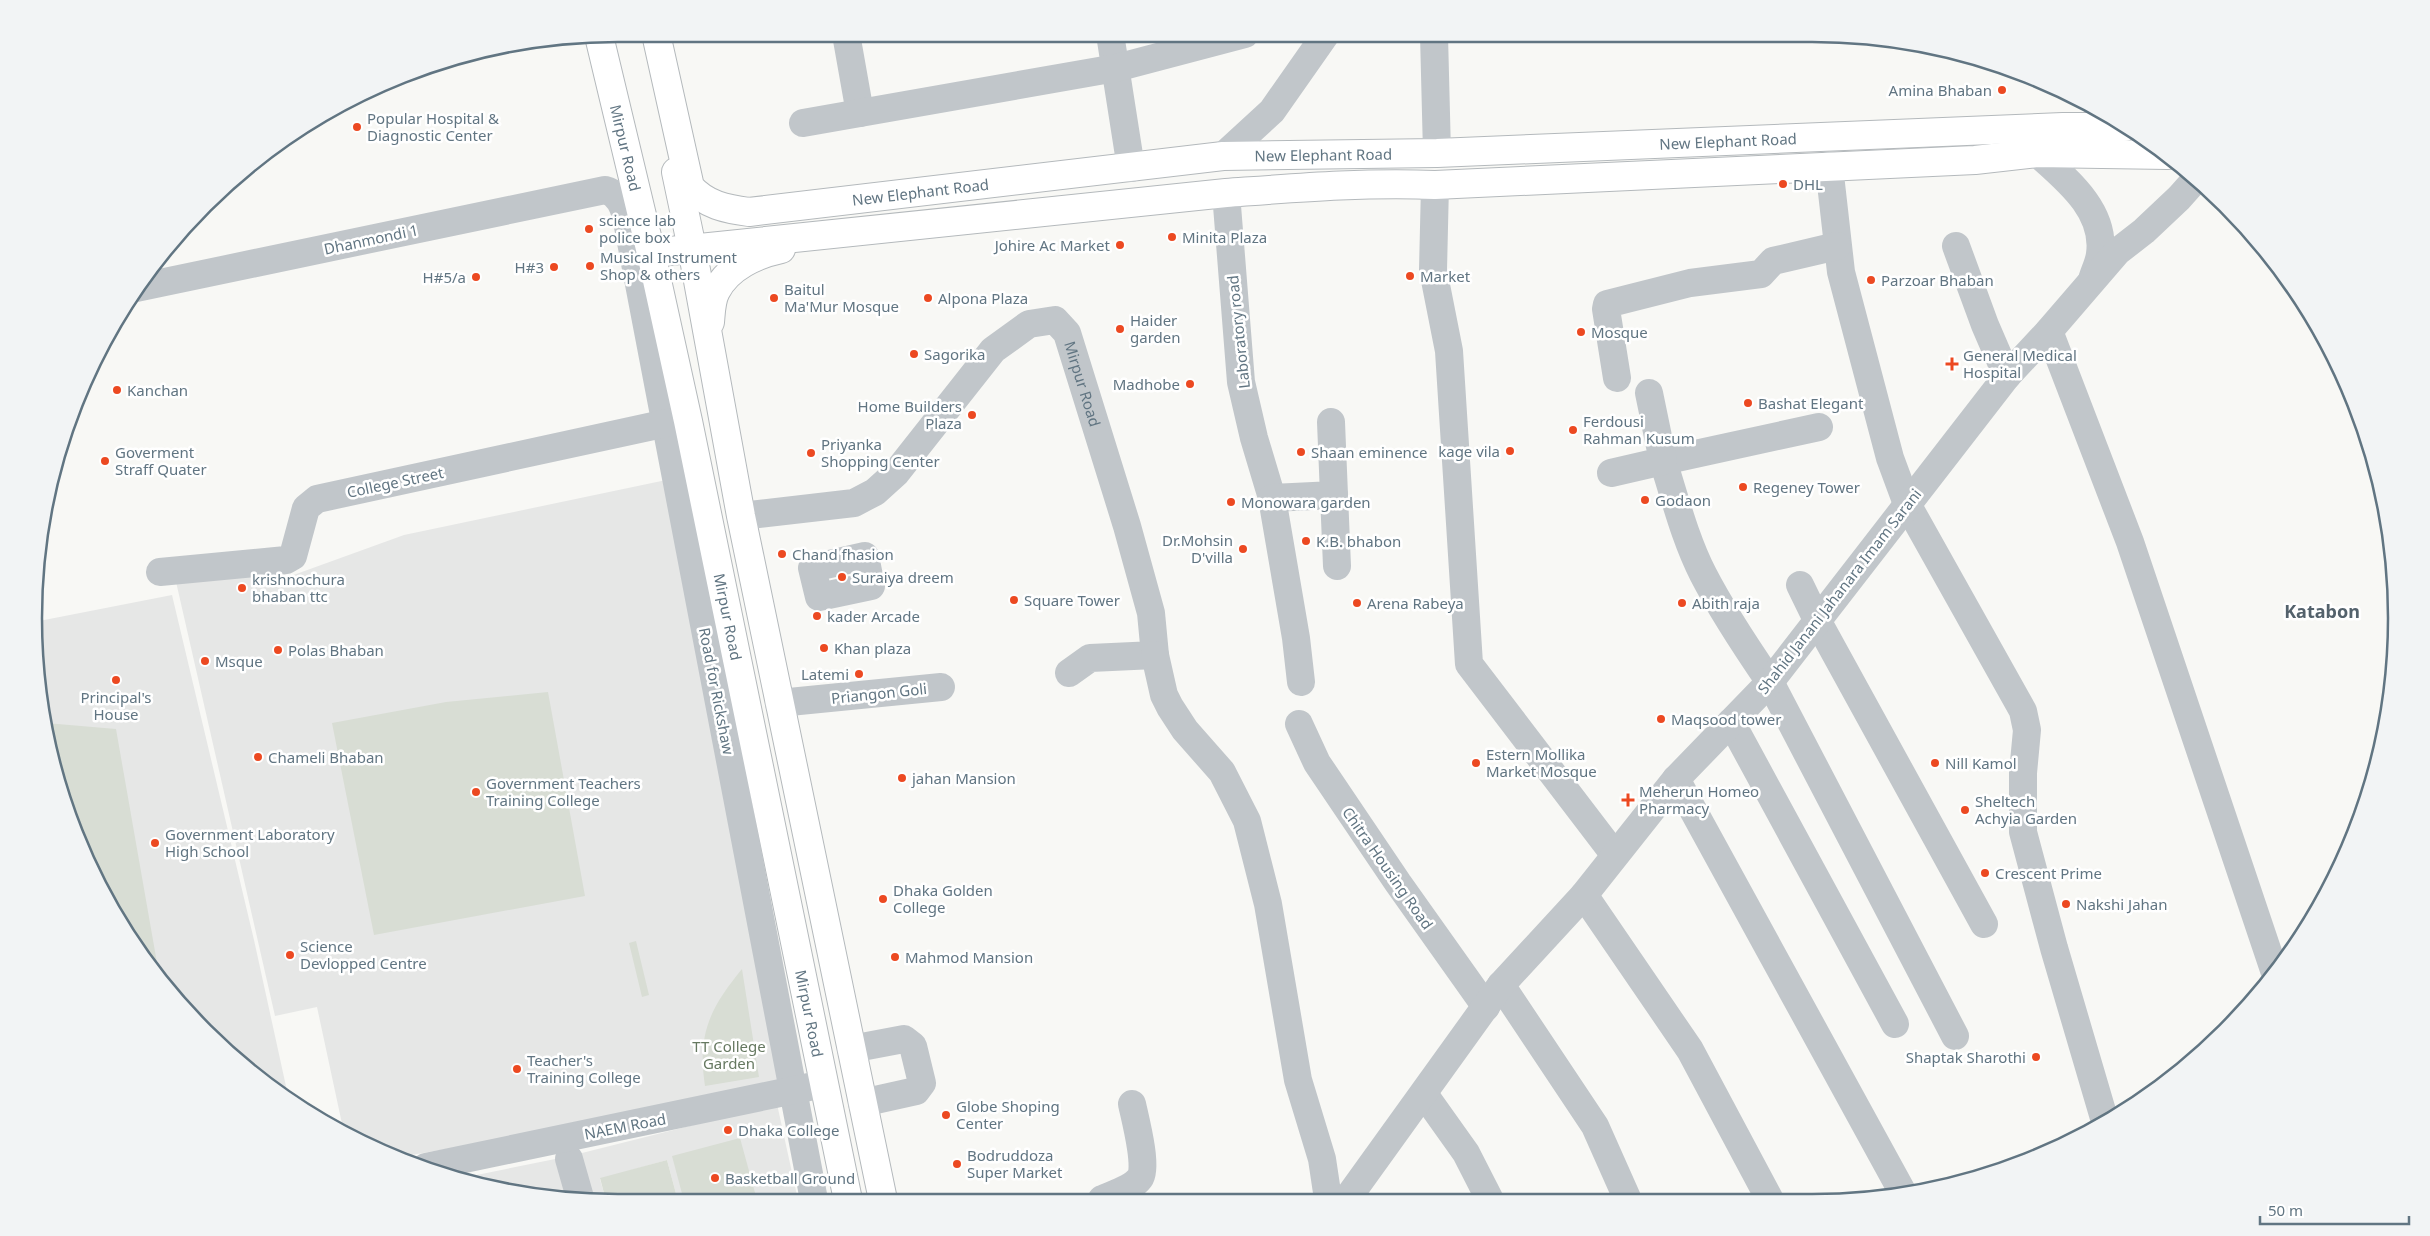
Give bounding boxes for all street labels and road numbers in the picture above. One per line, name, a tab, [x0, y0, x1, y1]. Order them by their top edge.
street label: Mirpur Road	[606, 103, 646, 193]
street label: New Elephant Road	[1659, 128, 1797, 154]
street label: New Elephant Road	[1254, 144, 1392, 166]
street label: New Elephant Road	[851, 174, 990, 210]
street label: Dhanmondi 1	[322, 219, 420, 259]
street label: Laboratory road	[1222, 274, 1254, 390]
street label: Mirpur Road	[1060, 339, 1105, 429]
street label: College Street	[345, 462, 446, 502]
street label: Shahid Janani Jahanara Imam Sarani	[1753, 484, 1925, 698]
street label: Mirpur Road	[710, 571, 747, 662]
street label: Road for Rickshaw	[695, 626, 739, 757]
street label: Priangon Goli	[830, 678, 928, 708]
street label: Chitra Housing Road	[1338, 803, 1438, 933]
street label: Mirpur Road	[791, 968, 828, 1059]
street label: NAEM Road	[582, 1108, 668, 1144]

